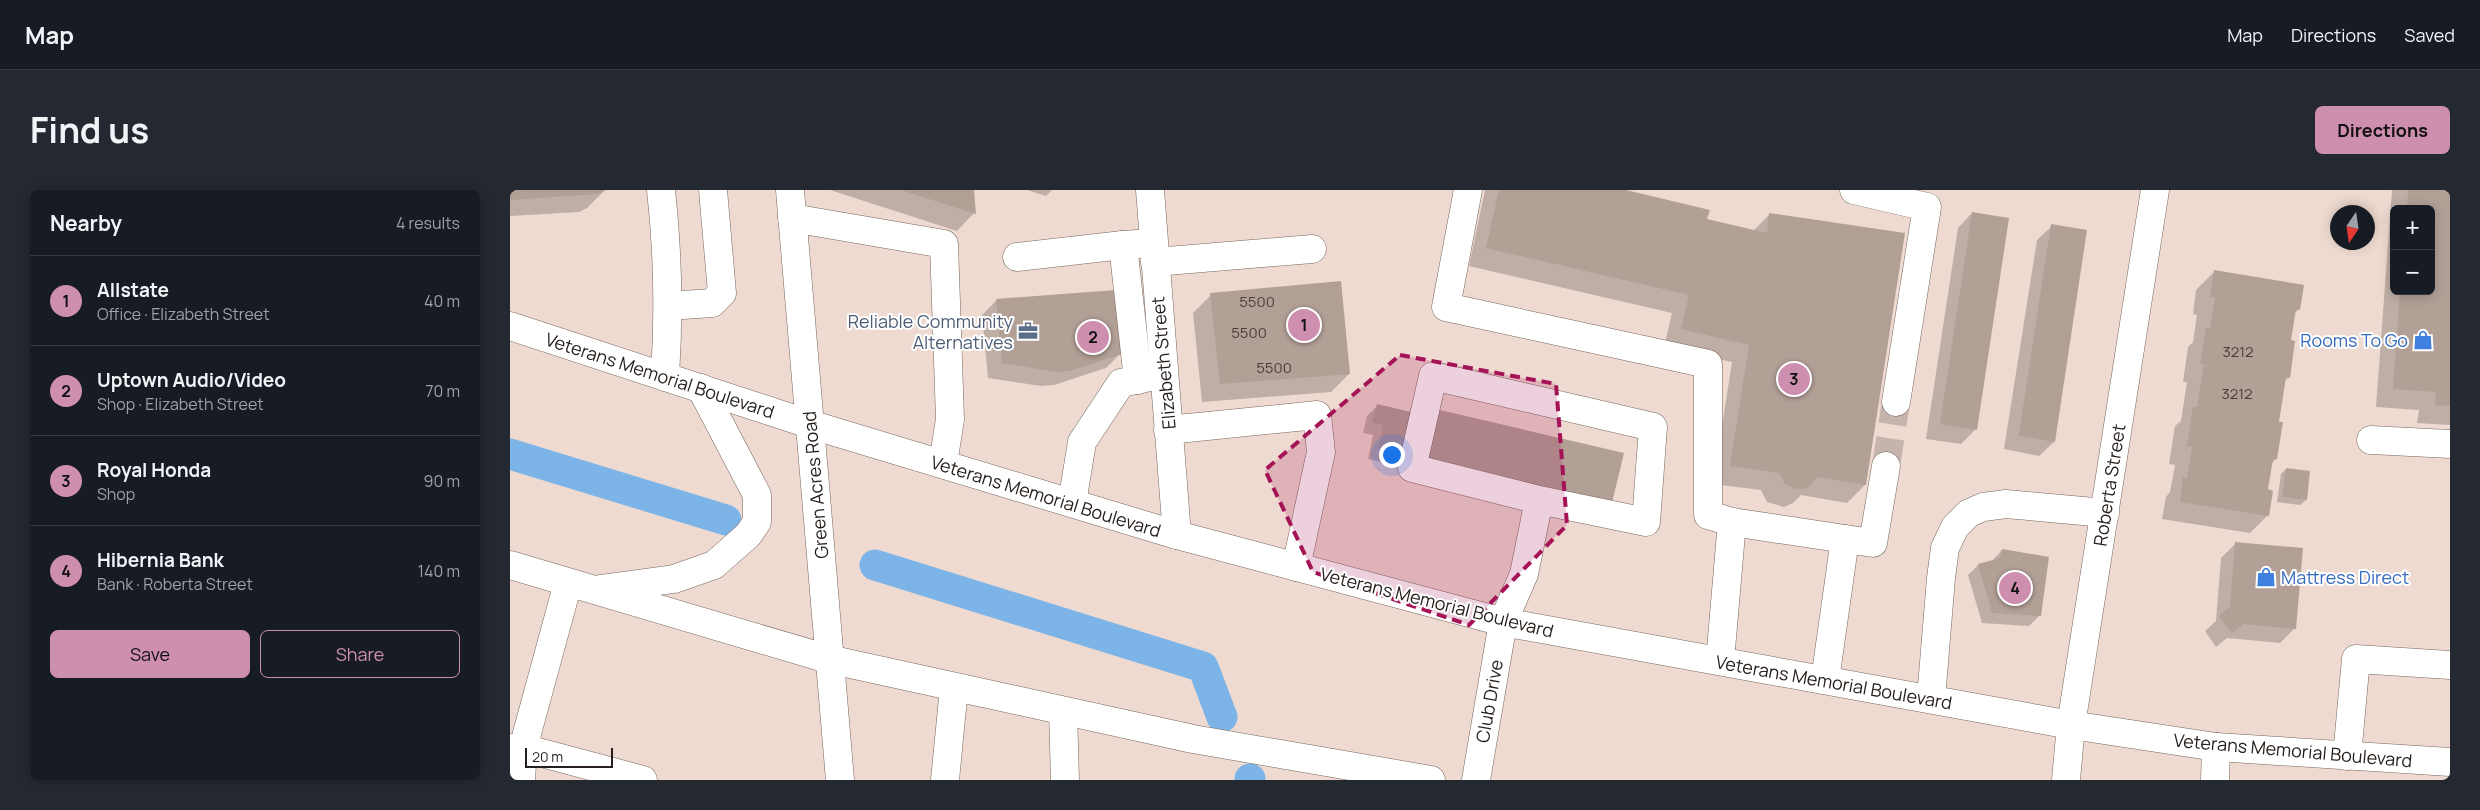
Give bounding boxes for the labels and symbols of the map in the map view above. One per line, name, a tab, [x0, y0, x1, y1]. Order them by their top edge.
north arrow	[2330, 205, 2375, 250]
house number: 5500	[1239, 291, 1275, 312]
street label: Elizabeth Street	[1145, 296, 1181, 430]
pin: 1	[1288, 306, 1320, 344]
place label: Reliable Community Alternatives	[848, 309, 1013, 354]
pin: 2	[1077, 318, 1109, 356]
office icon: Reliable Community Alternatives	[1017, 320, 1039, 342]
house number: 5500	[1231, 322, 1267, 343]
street label: Veterans Memorial Boulevard	[542, 327, 778, 423]
place label: Rooms To Go	[2300, 328, 2408, 352]
shop icon: Rooms To Go	[2412, 329, 2434, 351]
house number: 3212	[2222, 341, 2254, 362]
house number: 5500	[1256, 357, 1292, 378]
pin: 3	[1778, 360, 1810, 398]
house number: 3212	[2221, 383, 2253, 404]
street label: Green Acres Road	[797, 410, 833, 560]
street label: Roberta Street	[2088, 422, 2130, 548]
your location	[1379, 442, 1405, 468]
street label: Veterans Memorial Boulevard	[928, 449, 1164, 543]
street label: Veterans Memorial Boulevard	[1318, 561, 1556, 643]
place label: Mattress Direct	[2281, 565, 2409, 589]
shop icon: Mattress Direct	[2255, 566, 2277, 588]
pin: 4	[1999, 569, 2031, 607]
street label: Veterans Memorial Boulevard	[1714, 649, 1954, 715]
street label: Club Drive	[1470, 657, 1508, 745]
street label: Veterans Memorial Boulevard	[2173, 728, 2413, 772]
scale bar	[525, 745, 612, 768]

